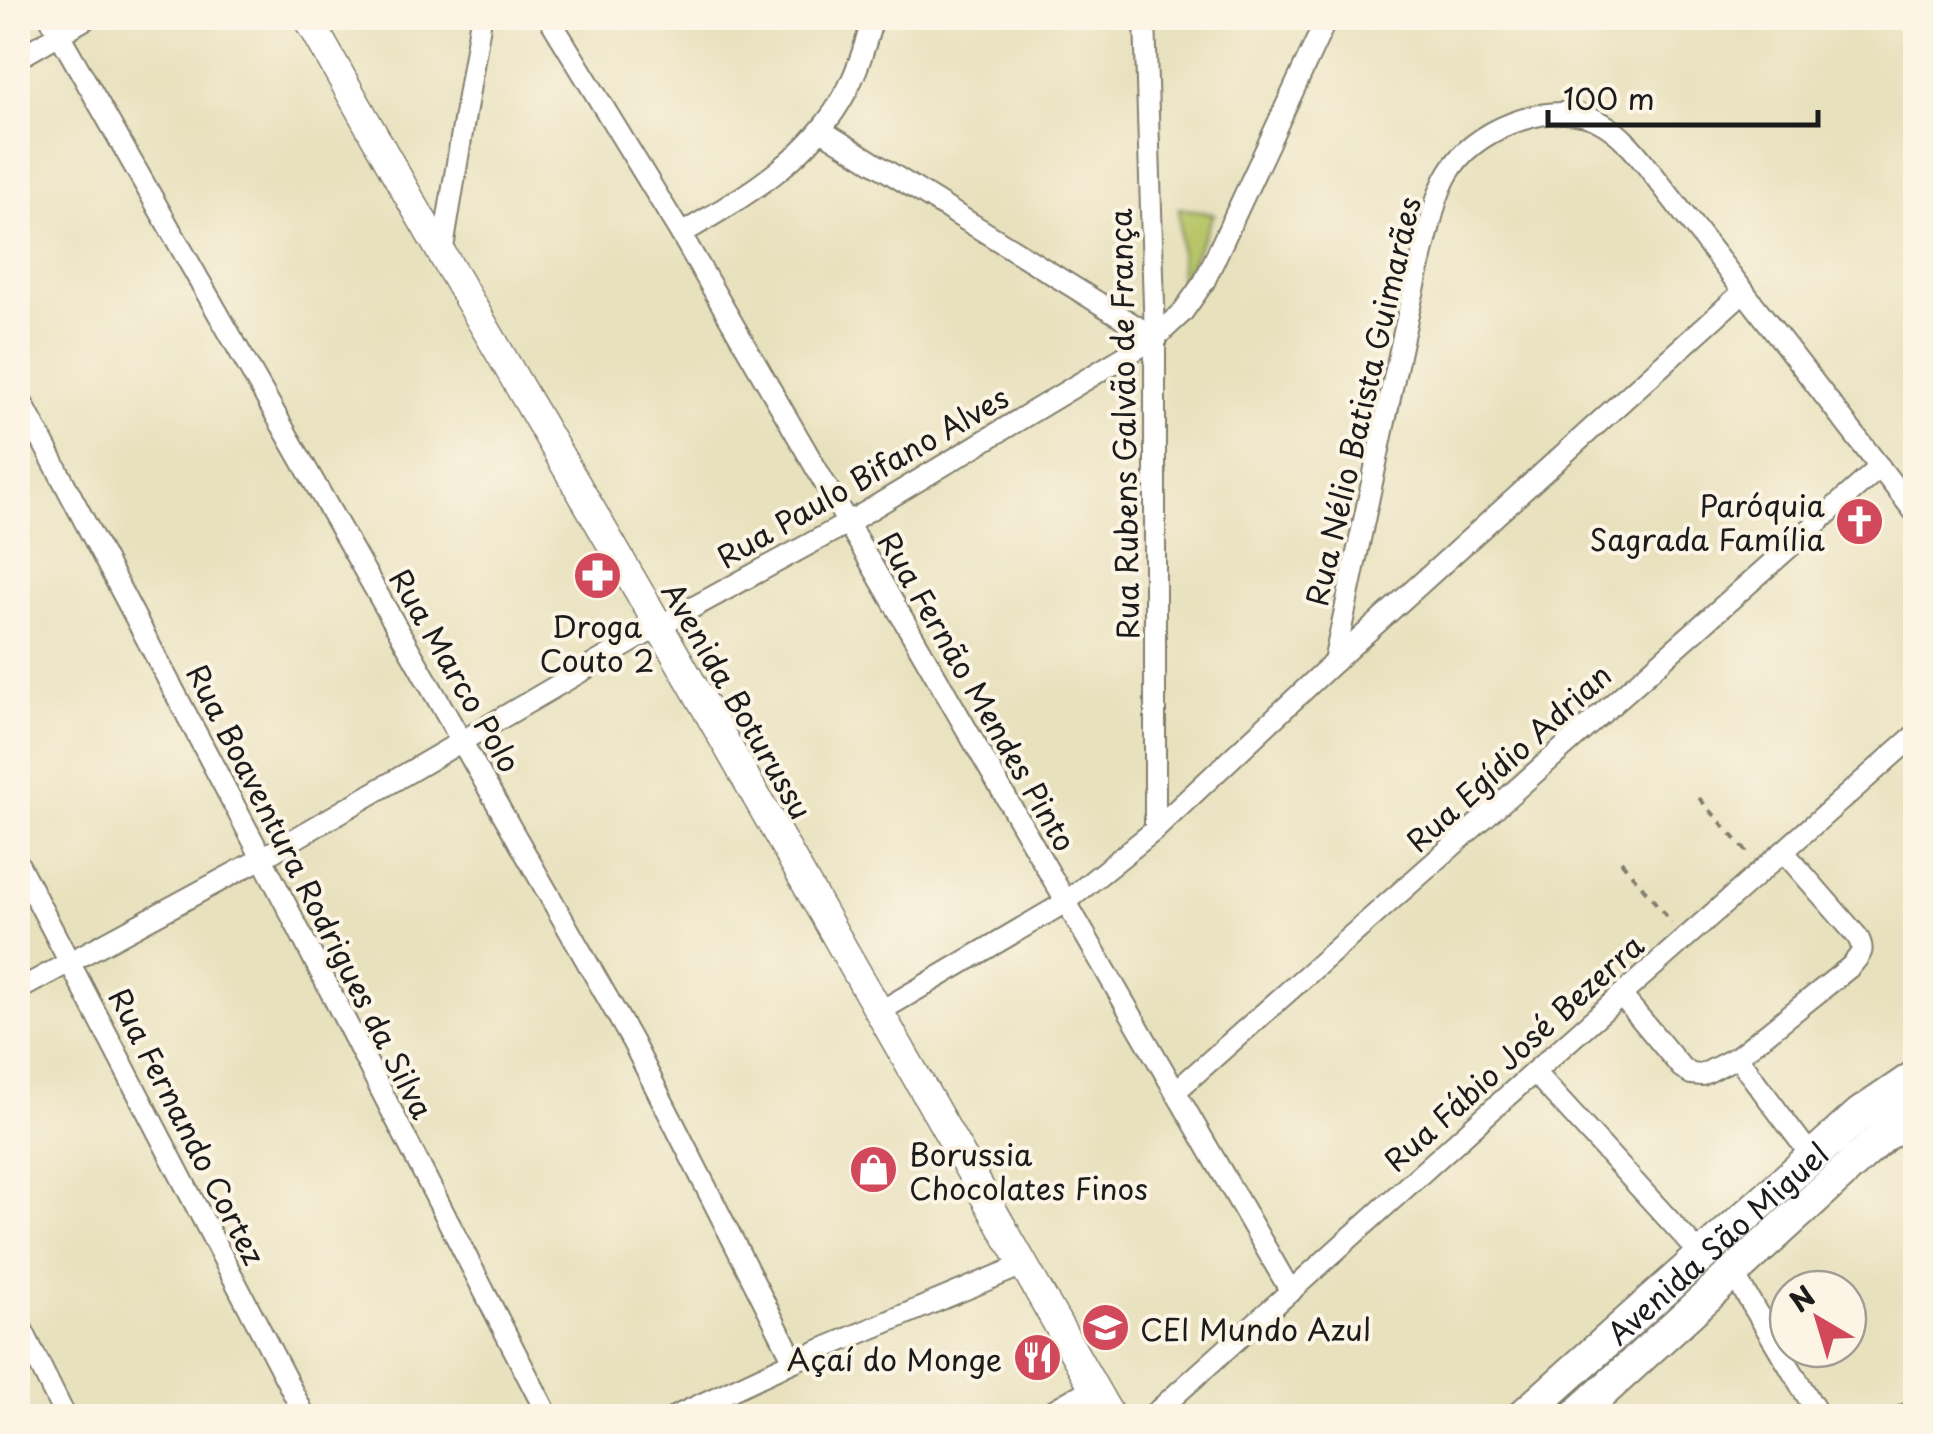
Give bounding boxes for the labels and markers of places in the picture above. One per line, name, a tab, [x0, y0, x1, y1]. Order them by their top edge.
place label: Paróquia Sagrada Família	[1589, 482, 1826, 561]
church icon: Paróquia Sagrada Família	[1834, 495, 1886, 547]
pharmacy icon: Droga Couto 2	[571, 550, 623, 602]
place label: Droga Couto 2	[539, 603, 655, 682]
place label: Borussia Chocolates Finos	[909, 1131, 1148, 1210]
shop icon: Borussia Chocolates Finos	[848, 1144, 900, 1196]
school or university icon: CEI Mundo Azul	[1079, 1302, 1131, 1354]
place label: CEI Mundo Azul	[1140, 1306, 1371, 1351]
restaurant icon: Açaí do Monge	[1011, 1332, 1063, 1384]
place label: Açaí do Monge	[787, 1336, 1002, 1381]

